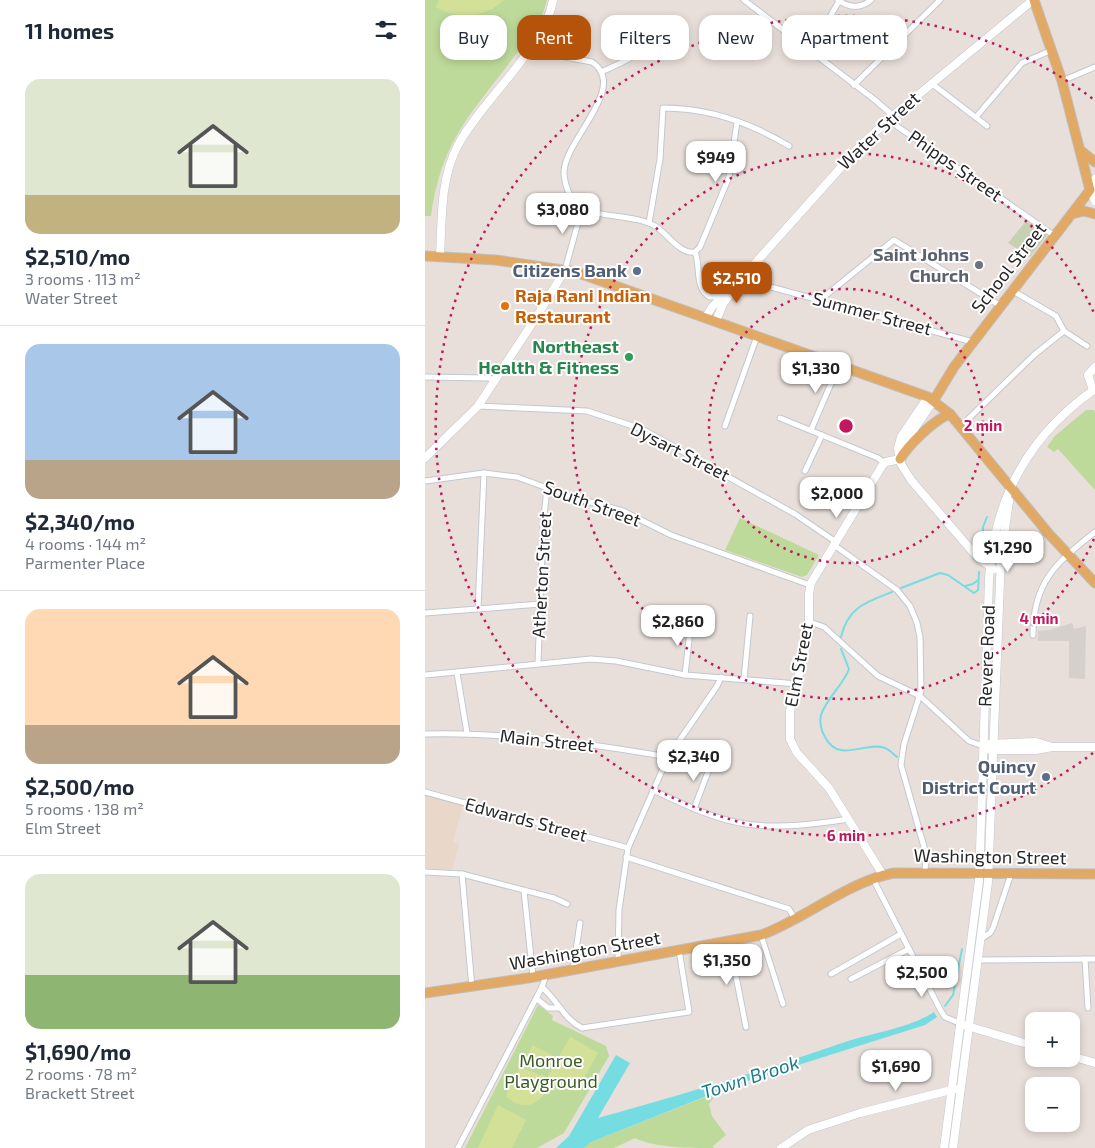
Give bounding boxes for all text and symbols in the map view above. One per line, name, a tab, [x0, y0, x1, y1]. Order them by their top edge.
chip: Buy	[440, 15, 507, 60]
chip: Rent	[517, 15, 591, 60]
chip: Filters	[601, 15, 689, 60]
chip: New	[699, 15, 772, 60]
chip: Apartment	[782, 15, 907, 60]
icon: filters	[372, 16, 400, 44]
text: 11 homes	[25, 18, 114, 43]
street label: Water Street	[833, 87, 924, 174]
icon: home	[168, 111, 258, 201]
street label: Phipps Street	[904, 125, 1007, 206]
pin: $949	[686, 140, 746, 183]
text: $949	[697, 147, 735, 166]
pin: $3,080	[522, 192, 604, 235]
text: $3,080	[537, 199, 589, 218]
street label: School Street	[966, 218, 1050, 317]
place label: Saint Johns Church	[873, 243, 969, 286]
text: $2,510/mo	[25, 244, 130, 269]
place label: Citizens Bank	[513, 259, 627, 281]
marker: Saint Johns Church	[973, 259, 985, 271]
pin: $2,510	[696, 262, 778, 304]
marker: Citizens Bank	[631, 265, 643, 277]
text: $2,510	[713, 268, 761, 287]
text: 3 rooms · 113 m²	[25, 269, 141, 288]
place label: Raja Rani Indian Restaurant	[515, 284, 651, 327]
street label: Summer Street	[810, 287, 934, 340]
text: Water Street	[25, 288, 118, 307]
marker: Raja Rani Indian Restaurant	[499, 300, 511, 312]
place label: Northeast Health & Fitness	[478, 335, 620, 378]
marker: Northeast Health & Fitness	[623, 351, 635, 363]
pin: $1,330	[775, 352, 857, 394]
text: $1,330	[792, 358, 840, 377]
icon: home	[168, 377, 258, 467]
text: 2 min	[964, 416, 1002, 434]
street label: Dysart Street	[627, 417, 734, 486]
centre of rings	[837, 417, 855, 435]
street label: South Street	[541, 475, 644, 531]
pin: $2,000	[796, 476, 878, 519]
text: $2,000	[811, 483, 863, 502]
text: $2,340/mo	[25, 509, 135, 534]
street label: Atherton Street	[527, 511, 555, 639]
pin: $1,290	[967, 530, 1049, 573]
text: 4 rooms · 144 m²	[25, 534, 146, 553]
text: $1,290	[984, 537, 1032, 556]
text: Parmenter Place	[25, 553, 145, 572]
pin: $2,860	[637, 604, 719, 647]
street label: Revere Road	[973, 605, 999, 707]
text: 4 min	[1019, 609, 1059, 627]
text: $2,860	[652, 611, 704, 630]
street label: Elm Street	[779, 621, 817, 709]
icon: home	[168, 642, 258, 732]
street label: Main Street	[499, 724, 595, 756]
pin: $2,340	[653, 740, 735, 782]
text: $2,340	[668, 746, 720, 765]
place label: Quincy District Court	[922, 755, 1037, 798]
marker: Quincy District Court	[1040, 771, 1052, 783]
text: $2,500/mo	[25, 774, 134, 799]
street label: Edwards Street	[463, 792, 590, 846]
text: 5 rooms · 138 m²	[25, 799, 144, 818]
text: Elm Street	[25, 818, 101, 837]
text: 6 min	[827, 826, 865, 844]
street label: Washington Street	[913, 844, 1067, 868]
icon: home	[168, 907, 258, 997]
street label: Washington Street	[508, 926, 662, 974]
pin: $1,350	[686, 944, 768, 986]
text: $1,350	[703, 950, 751, 969]
pin: $2,500	[881, 956, 963, 998]
text: $2,500	[896, 962, 948, 981]
map controls	[1025, 1012, 1080, 1132]
button: +	[1025, 1012, 1080, 1067]
text: $1,690/mo	[25, 1039, 131, 1064]
park label: Monroe Playground	[504, 1049, 598, 1092]
water label: Town Brook	[698, 1050, 802, 1103]
pin: $1,690	[855, 1050, 937, 1092]
text: $1,690	[871, 1056, 921, 1075]
text: 2 rooms · 78 m²	[25, 1064, 137, 1083]
button: −	[1025, 1077, 1080, 1132]
text: Brackett Street	[25, 1083, 135, 1102]

